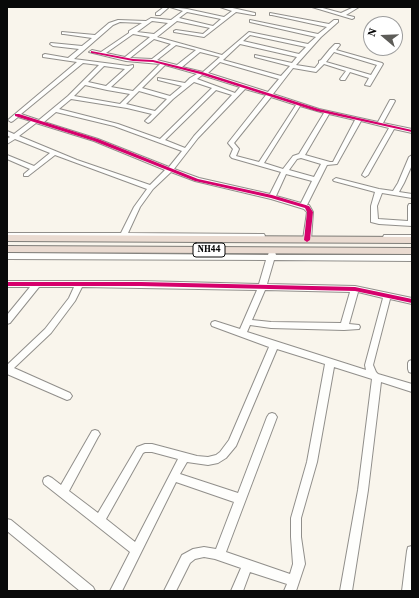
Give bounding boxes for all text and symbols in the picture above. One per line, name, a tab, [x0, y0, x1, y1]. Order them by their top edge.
north arrow	[363, 16, 403, 56]
text: N	[364, 26, 381, 38]
road number: NH44	[193, 243, 225, 257]

